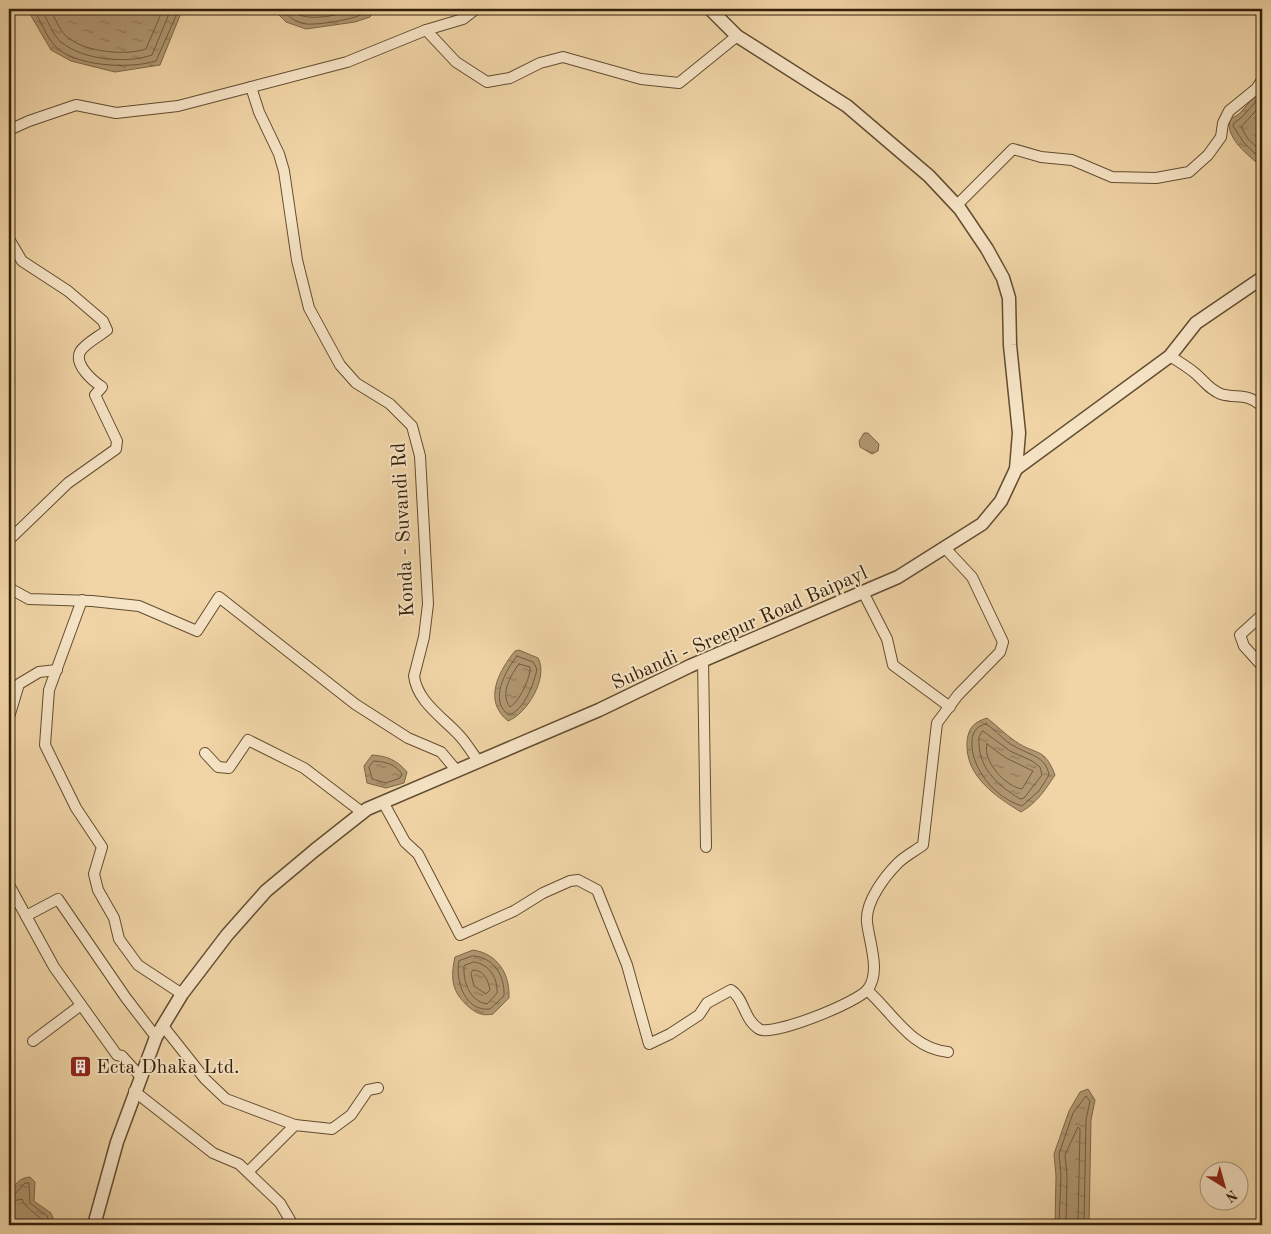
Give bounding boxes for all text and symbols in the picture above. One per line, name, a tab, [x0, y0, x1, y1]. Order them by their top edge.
street label: Konda - Suvandi Rd	[389, 442, 419, 618]
street label: Subandi - Sreepur Road Baipayl	[609, 563, 871, 694]
building icon: Ecta Dhaka Ltd.	[68, 1054, 92, 1078]
place label: Ecta Dhaka Ltd.	[96, 1058, 240, 1078]
north arrow	[1198, 1162, 1248, 1212]
text: N	[1222, 1187, 1240, 1205]

